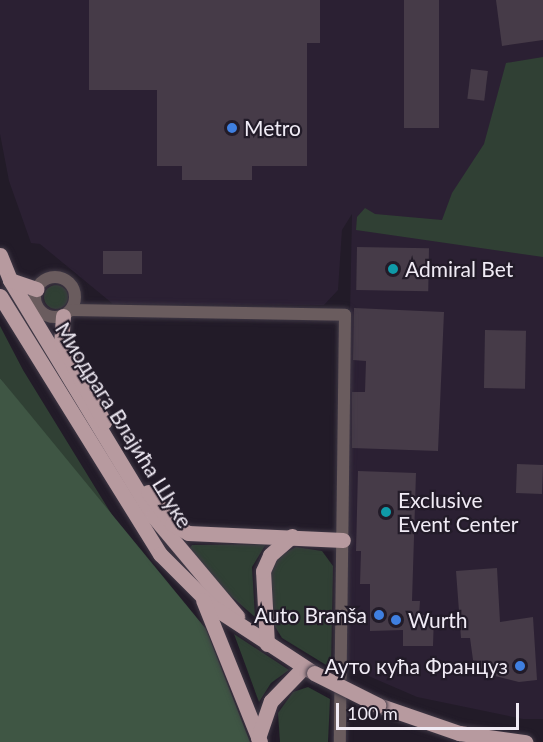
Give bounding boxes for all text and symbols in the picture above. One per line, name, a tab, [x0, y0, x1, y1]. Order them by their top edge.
place label: Metro	[244, 115, 301, 141]
marker: Metro	[225, 121, 239, 135]
place label: Admiral Bet	[405, 256, 513, 282]
marker: Admiral Bet	[386, 262, 400, 276]
street label: Миодрага Влајића Шуке	[50, 318, 198, 532]
place label: Exclusive Event Center	[398, 487, 518, 537]
marker: Exclusive Event Center	[379, 505, 393, 519]
place label: Auto Branša	[254, 602, 367, 628]
place label: Wurth	[408, 607, 468, 633]
marker: Auto Branša	[372, 608, 386, 622]
marker: Wurth	[389, 613, 403, 627]
place label: Ауто кућа Француз	[325, 653, 508, 679]
marker: Ауто кућа Француз	[513, 659, 527, 673]
scale bar	[339, 691, 522, 729]
text: 100 m	[347, 702, 398, 724]

